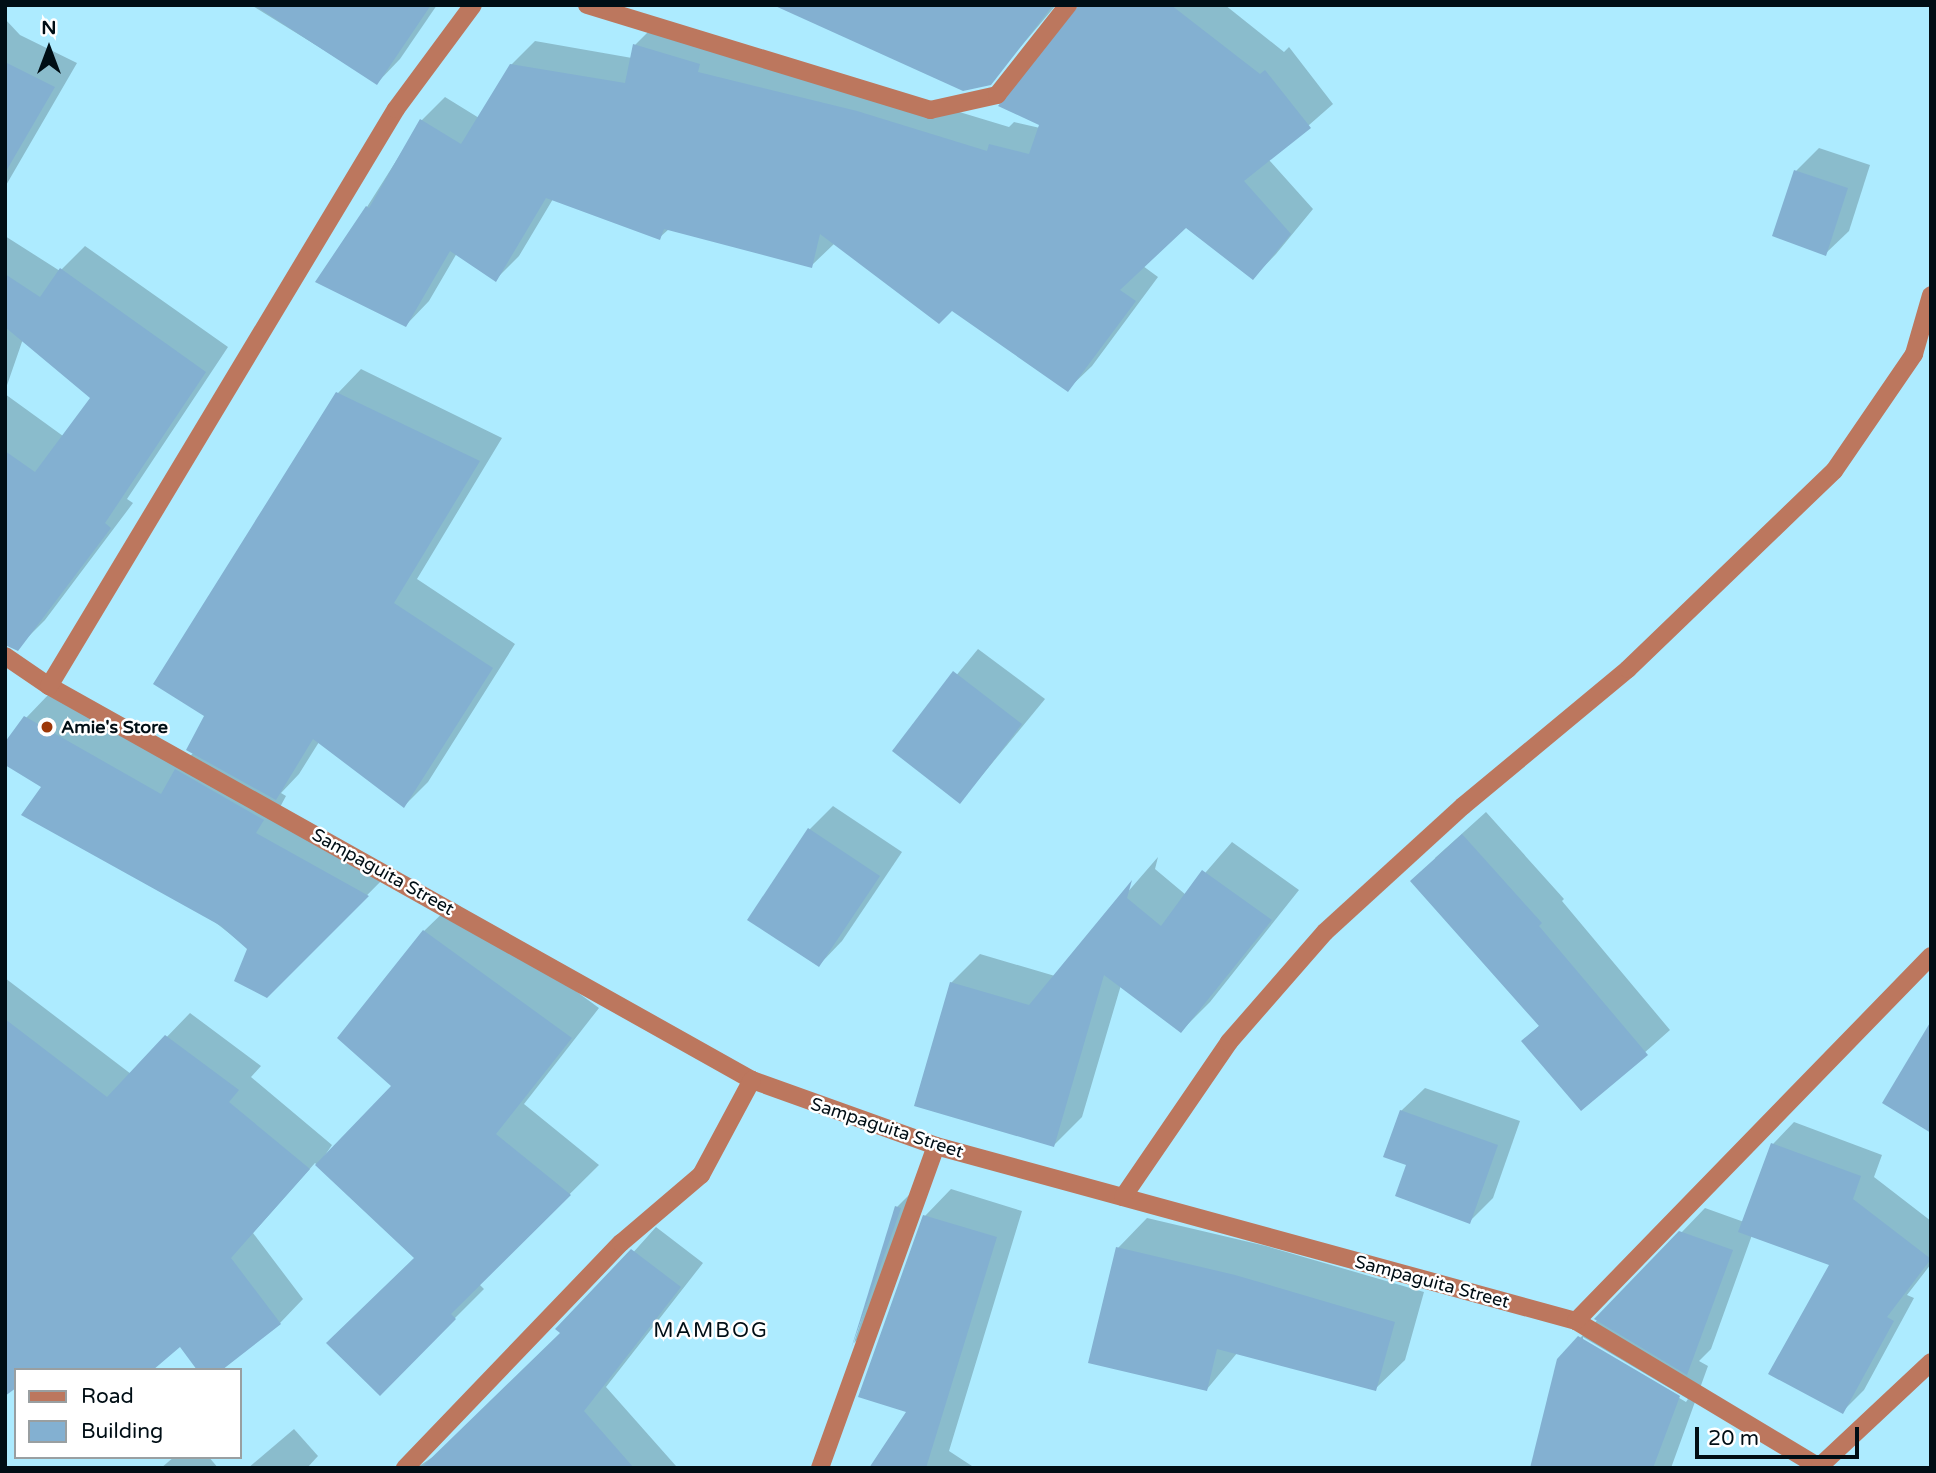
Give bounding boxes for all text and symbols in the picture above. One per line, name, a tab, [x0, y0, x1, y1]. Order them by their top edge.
north arrow	[14, 14, 84, 84]
text: N	[41, 17, 57, 39]
place label: Amie's Store	[61, 716, 168, 738]
marker: Amie's Store	[39, 719, 55, 735]
street label: Sampaguita Street	[308, 824, 458, 920]
street label: Sampaguita Street	[808, 1093, 966, 1163]
street label: Sampaguita Street	[1352, 1251, 1512, 1313]
district label: MAMBOG	[654, 1318, 768, 1344]
legend	[14, 1368, 242, 1459]
text: Road	[81, 1384, 134, 1409]
scale bar	[1698, 1414, 1862, 1458]
text: Building	[81, 1419, 163, 1444]
text: 20 m	[1708, 1426, 1759, 1451]

